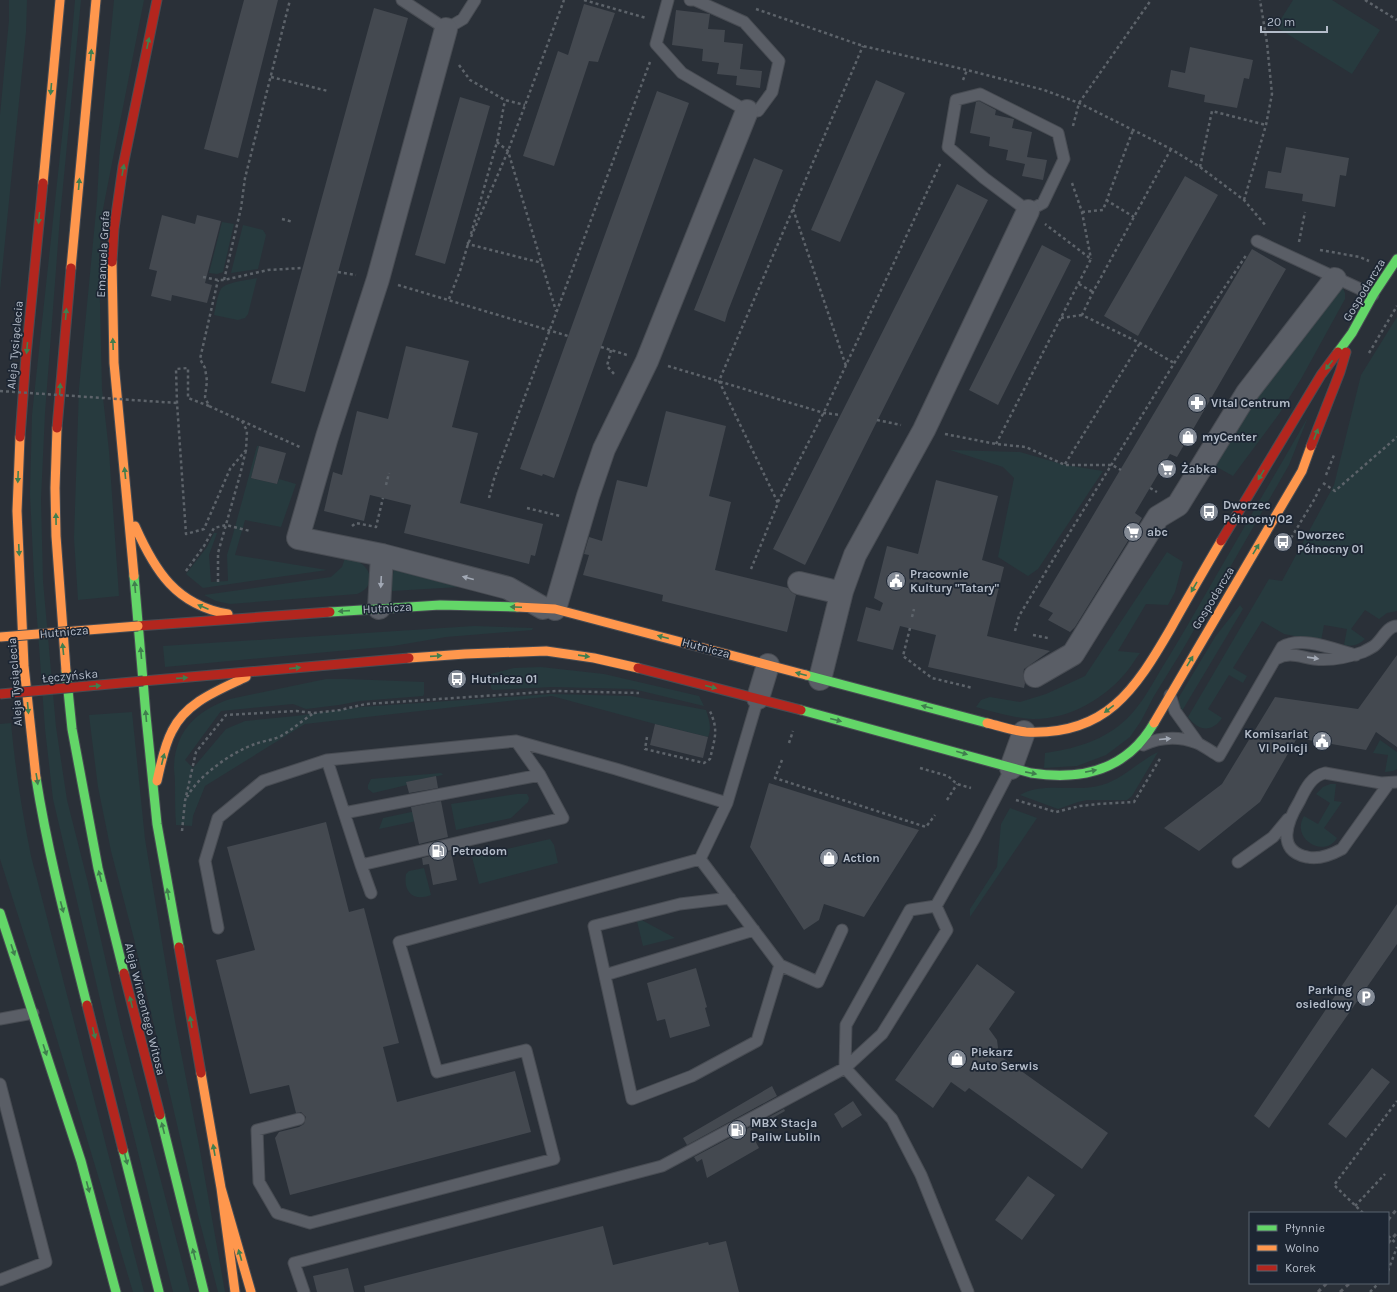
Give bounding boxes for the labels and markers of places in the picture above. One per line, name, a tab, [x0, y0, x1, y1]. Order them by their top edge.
pharmacy icon: Vital Centrum	[1186, 392, 1208, 414]
place label: Vital Centrum	[1211, 396, 1290, 410]
shop icon: myCenter	[1177, 426, 1199, 448]
place label: myCenter	[1202, 430, 1257, 444]
supermarket icon: Żabka	[1156, 458, 1178, 480]
place label: Żabka	[1181, 462, 1217, 476]
place label: Dworzec Północny 02	[1223, 498, 1292, 526]
bus stop icon: Dworzec Północny 02	[1198, 501, 1220, 523]
supermarket icon: abc	[1122, 521, 1144, 543]
place label: abc	[1147, 525, 1168, 539]
place label: Dworzec Północny 01	[1297, 528, 1363, 556]
bus stop icon: Dworzec Północny 01	[1272, 531, 1294, 553]
place label: Pracownie Kultury "Tatary"	[910, 567, 999, 595]
public building icon: Pracownie Kultury "Tatary"	[885, 570, 907, 592]
bus stop icon: Hutnicza 01	[446, 668, 468, 690]
place label: Hutnicza 01	[471, 672, 537, 686]
place label: Komisariat VI Policji	[1244, 727, 1308, 755]
public building icon: Komisariat VI Policji	[1311, 730, 1333, 752]
fuel station icon: Petrodom	[427, 840, 449, 862]
place label: Petrodom	[452, 844, 507, 858]
shop icon: Action	[818, 847, 840, 869]
place label: Action	[843, 851, 880, 865]
place label: Parking osiedlowy	[1296, 983, 1352, 1011]
parking icon: Parking osiedlowy	[1355, 986, 1377, 1008]
place label: Piekarz Auto Serwis	[971, 1045, 1039, 1073]
shop icon: Piekarz Auto Serwis	[946, 1048, 968, 1070]
place label: MBX Stacja Paliw Lublin	[751, 1116, 821, 1144]
fuel station icon: MBX Stacja Paliw Lublin	[726, 1119, 748, 1141]

